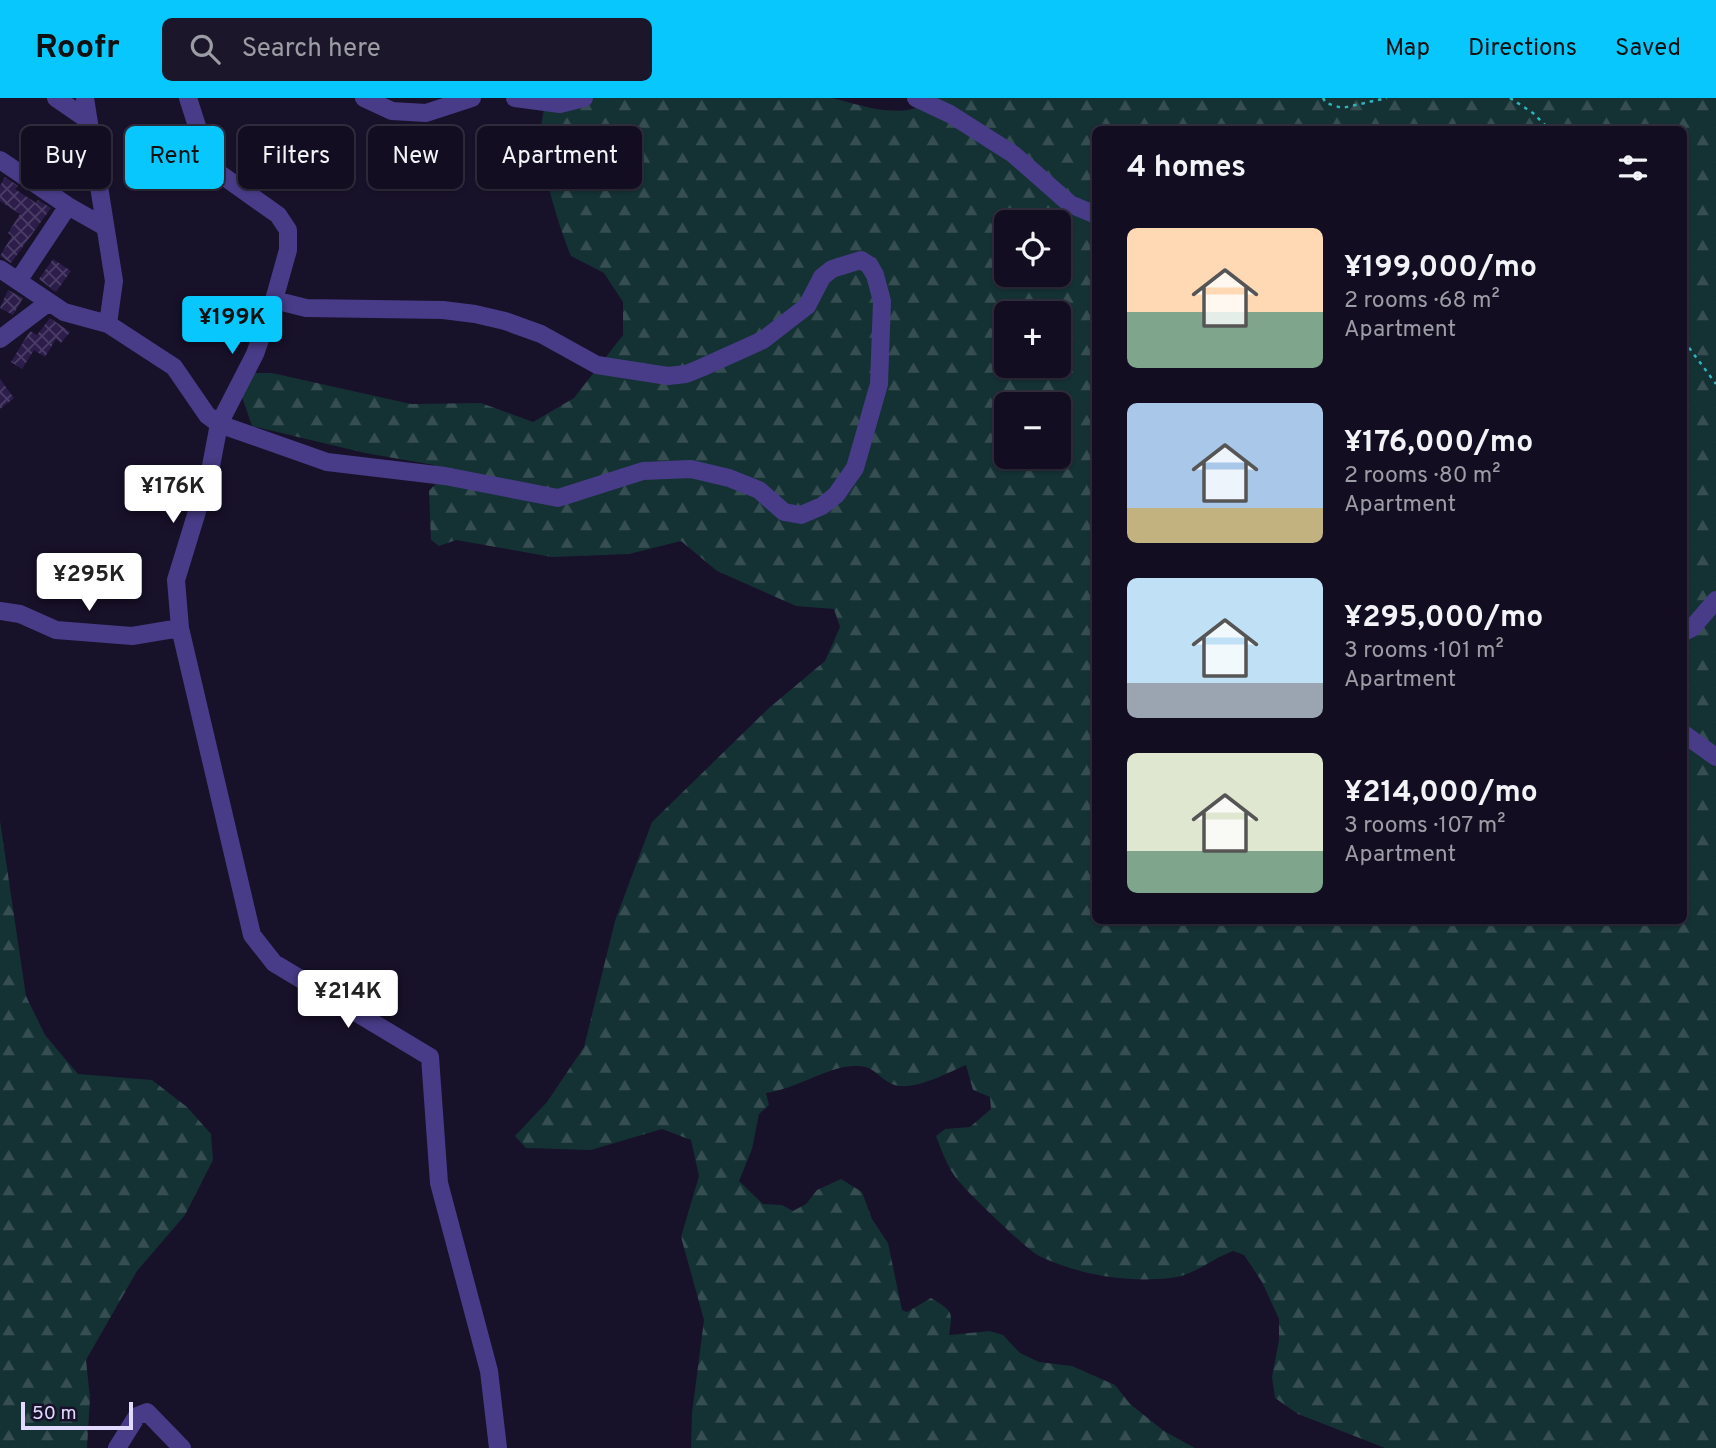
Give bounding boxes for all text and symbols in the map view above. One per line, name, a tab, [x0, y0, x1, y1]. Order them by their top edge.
search box	[162, 18, 652, 81]
text: Roofr	[35, 28, 120, 70]
icon: search	[186, 30, 224, 68]
text: Search here	[242, 33, 381, 66]
text: Map	[1385, 34, 1430, 64]
text: Directions	[1468, 34, 1577, 64]
text: Saved	[1615, 34, 1681, 64]
chip: Buy	[21, 126, 111, 189]
chip: Rent	[125, 126, 224, 189]
chip: Filters	[238, 126, 354, 189]
chip: New	[368, 126, 463, 189]
chip: Apartment	[477, 126, 642, 189]
icon: filters	[1614, 149, 1652, 187]
text: 4 homes	[1127, 150, 1246, 187]
map controls	[994, 210, 1071, 469]
button: locate	[994, 210, 1071, 287]
text: ¥199,000/mo	[1344, 250, 1537, 287]
icon: home	[1183, 256, 1267, 340]
text: 2 rooms · 68 m²	[1344, 287, 1500, 316]
pin: ¥199K	[183, 296, 281, 356]
button: +	[994, 301, 1071, 378]
text: ¥199K	[198, 304, 266, 333]
text: Apartment	[1344, 316, 1456, 345]
button: −	[994, 392, 1071, 469]
text: ¥176,000/mo	[1344, 425, 1533, 462]
icon: home	[1183, 431, 1267, 515]
text: 2 rooms · 80 m²	[1344, 462, 1501, 491]
pin: ¥176K	[124, 466, 222, 525]
text: ¥176K	[141, 473, 205, 502]
text: Apartment	[1344, 491, 1456, 520]
pin: ¥295K	[40, 554, 138, 613]
text: ¥295K	[53, 561, 125, 590]
text: ¥295,000/mo	[1344, 600, 1543, 637]
icon: home	[1183, 606, 1267, 690]
text: 3 rooms · 101 m²	[1344, 637, 1504, 666]
text: Apartment	[1344, 666, 1456, 695]
text: ¥214,000/mo	[1344, 775, 1538, 812]
icon: home	[1183, 781, 1267, 865]
text: 3 rooms · 107 m²	[1344, 812, 1506, 841]
text: Apartment	[1344, 841, 1456, 870]
pin: ¥214K	[299, 970, 397, 1030]
text: ¥214K	[314, 978, 382, 1007]
scale bar	[21, 1399, 133, 1431]
text: 50 m	[32, 1402, 77, 1426]

